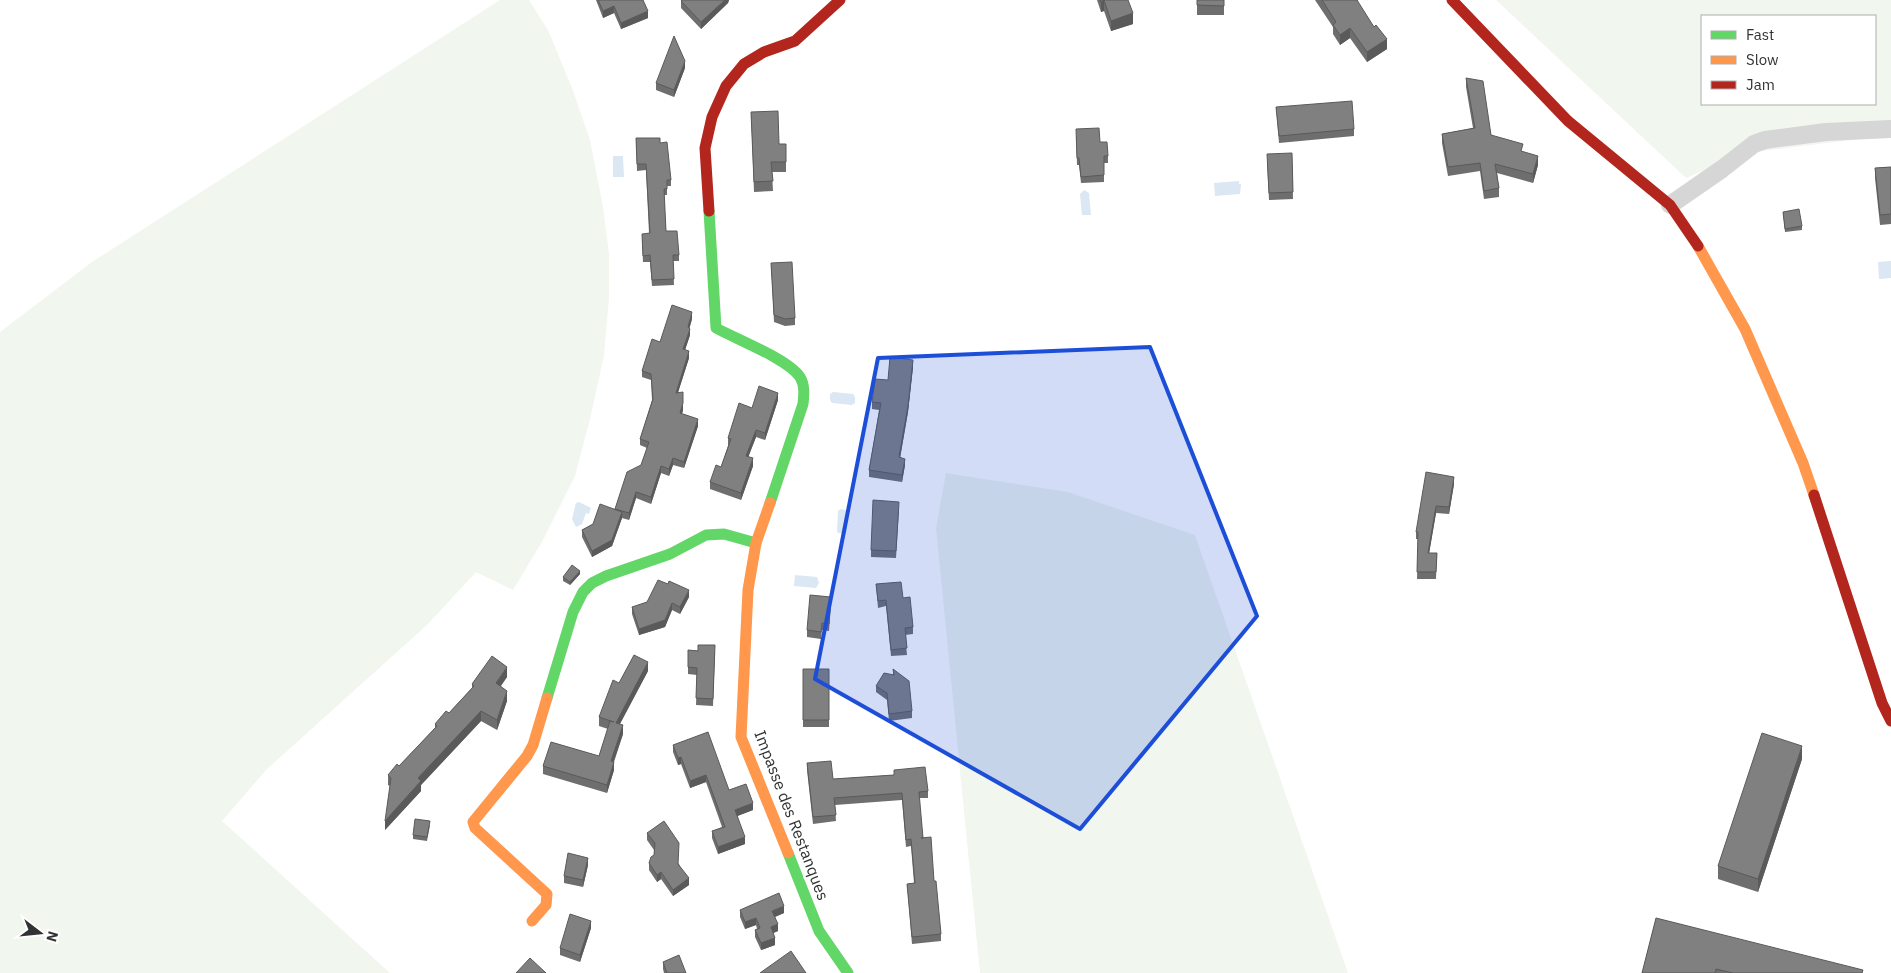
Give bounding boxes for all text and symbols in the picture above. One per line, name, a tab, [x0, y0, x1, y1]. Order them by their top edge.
legend	[1701, 15, 1876, 105]
text: Fast	[1746, 25, 1774, 44]
text: Slow	[1746, 50, 1779, 69]
text: Jam	[1746, 75, 1775, 94]
street label: Impasse des Restanques	[750, 727, 834, 903]
north arrow	[15, 908, 65, 958]
text: N	[42, 929, 63, 944]

